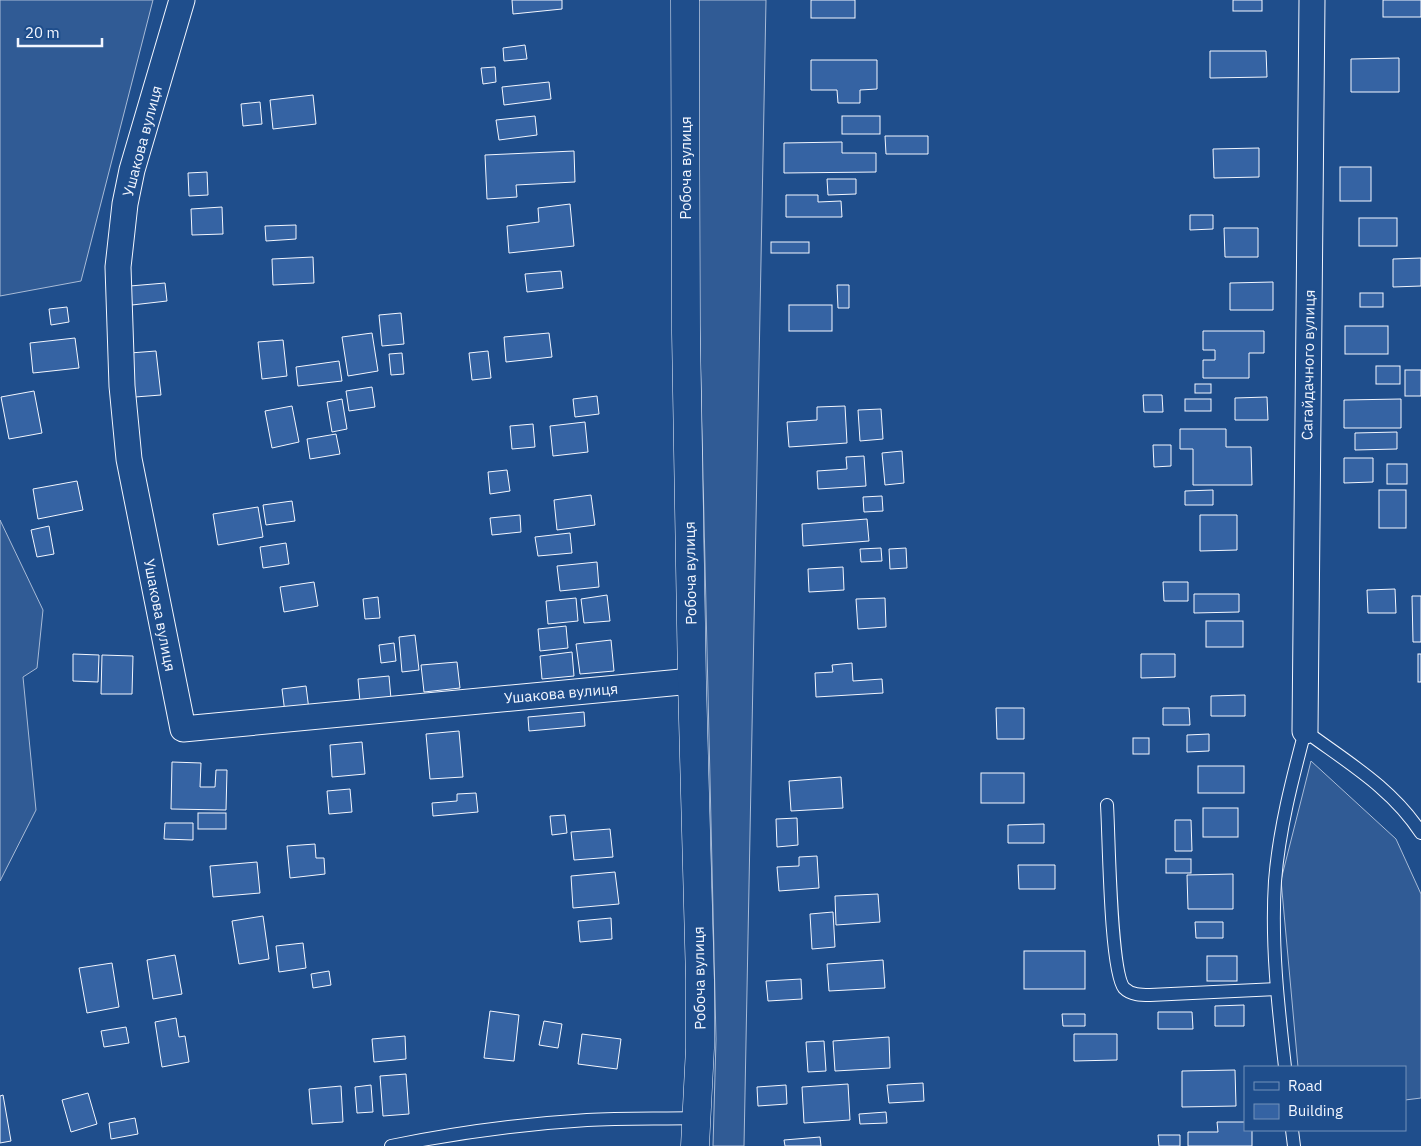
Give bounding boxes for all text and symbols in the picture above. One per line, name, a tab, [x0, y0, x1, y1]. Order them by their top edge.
scale bar	[18, 15, 101, 47]
text: 20 m	[25, 23, 60, 42]
street label: Ушакова вулиця	[118, 83, 166, 199]
street label: Робоча вулиця	[676, 116, 695, 220]
street label: Сагайдачного вулиця	[1297, 290, 1319, 440]
street label: Робоча вулиця	[680, 521, 700, 625]
street label: Ушакова вулиця	[140, 557, 180, 673]
street label: Ушакова вулиця	[503, 679, 619, 707]
street label: Робоча вулиця	[689, 926, 709, 1030]
legend	[1244, 1066, 1406, 1131]
text: Road	[1288, 1076, 1323, 1095]
text: Building	[1288, 1101, 1343, 1120]

